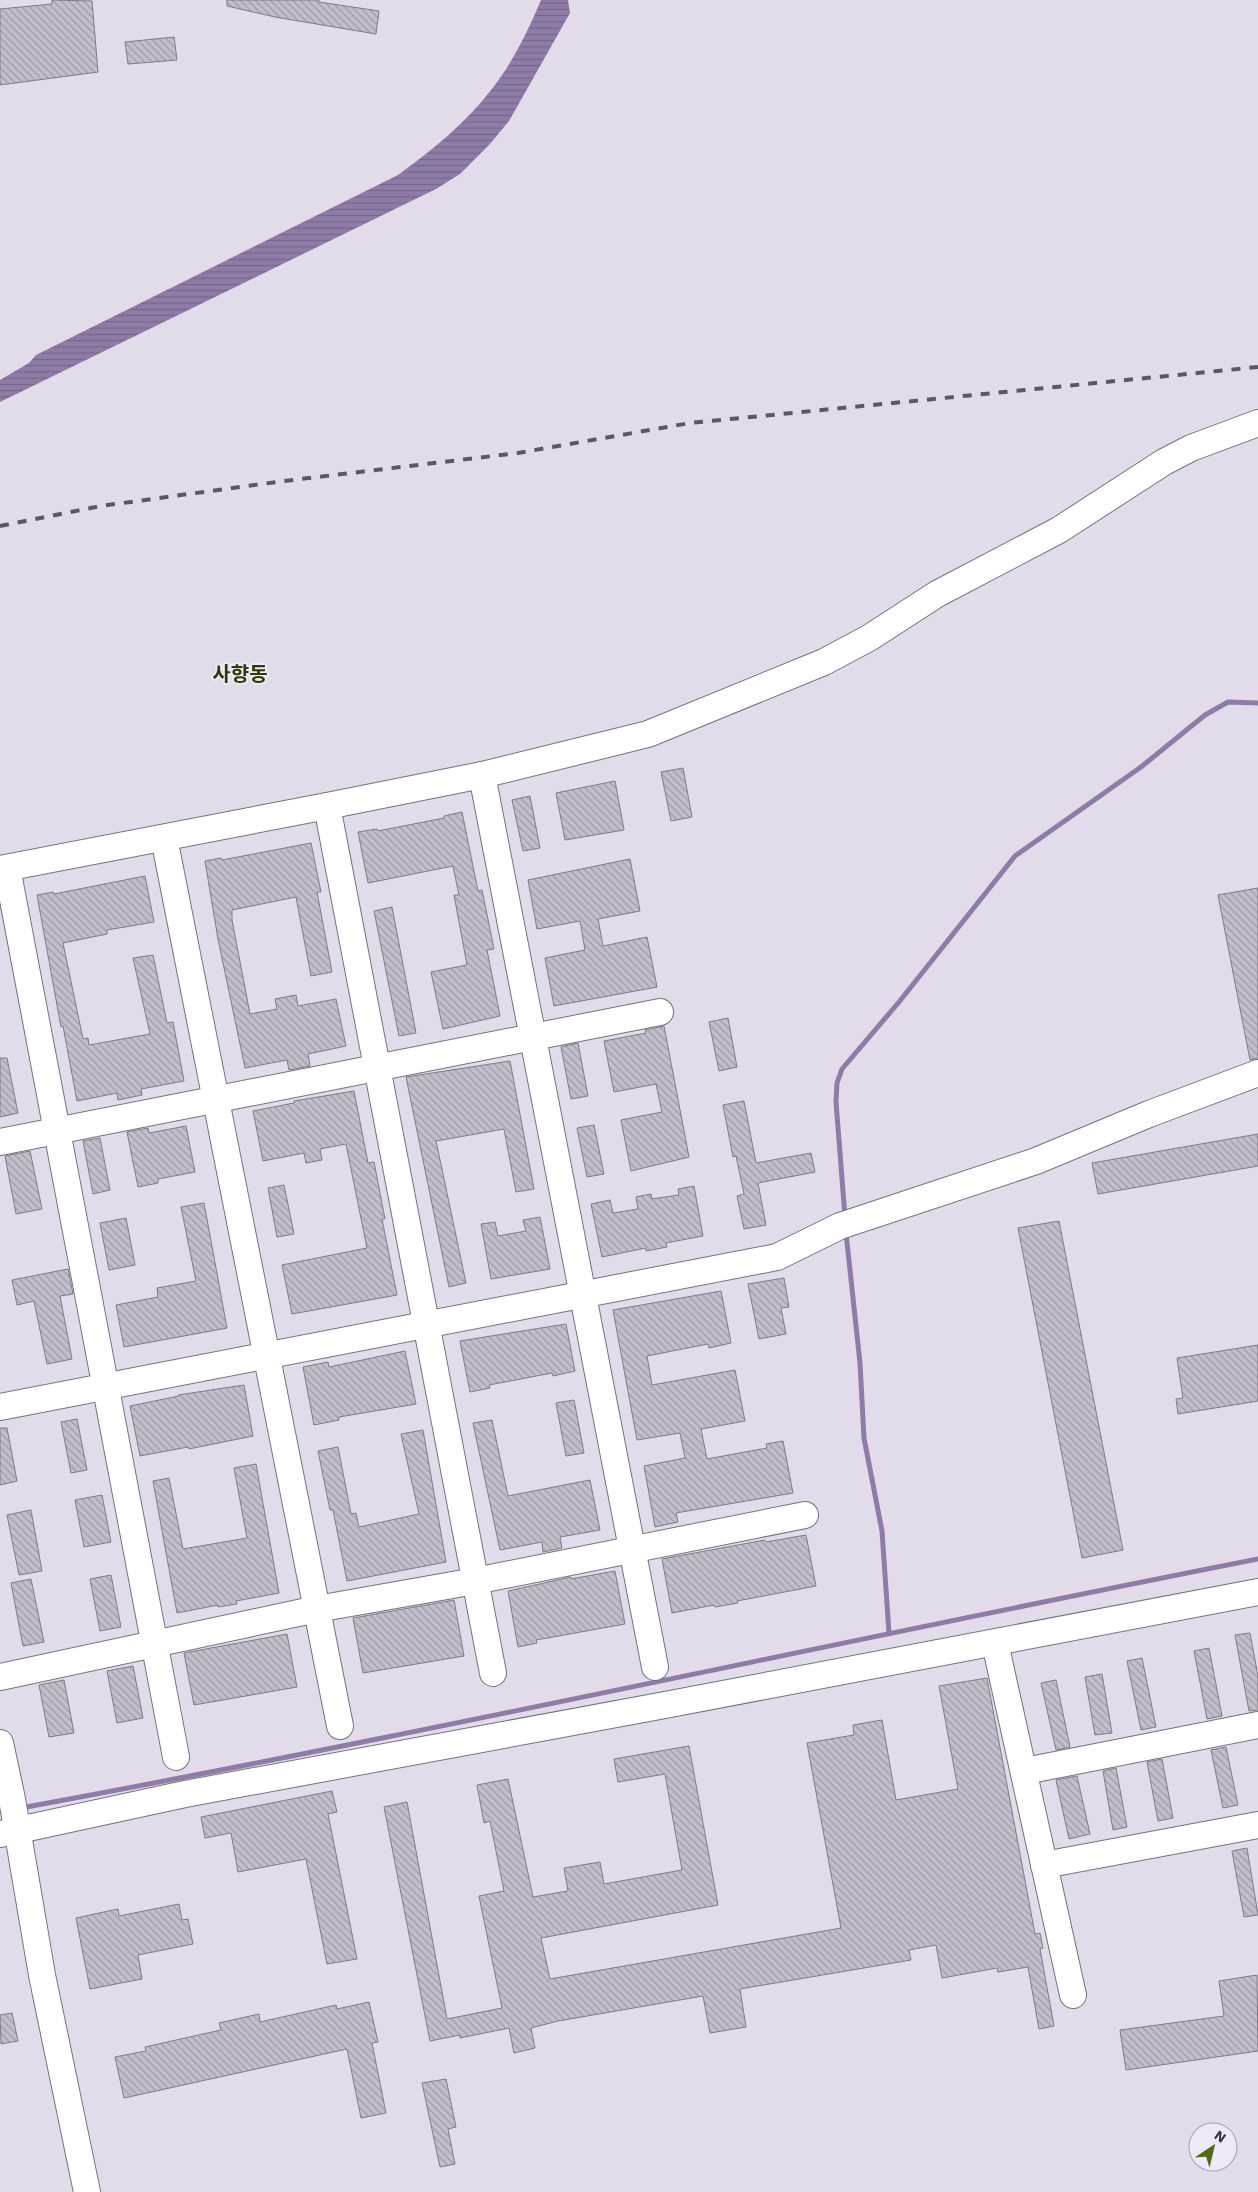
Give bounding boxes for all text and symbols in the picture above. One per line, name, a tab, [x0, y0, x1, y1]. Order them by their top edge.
district label: 사향동	[212, 662, 268, 686]
north arrow	[1188, 2122, 1238, 2172]
text: N	[1212, 2127, 1229, 2146]

